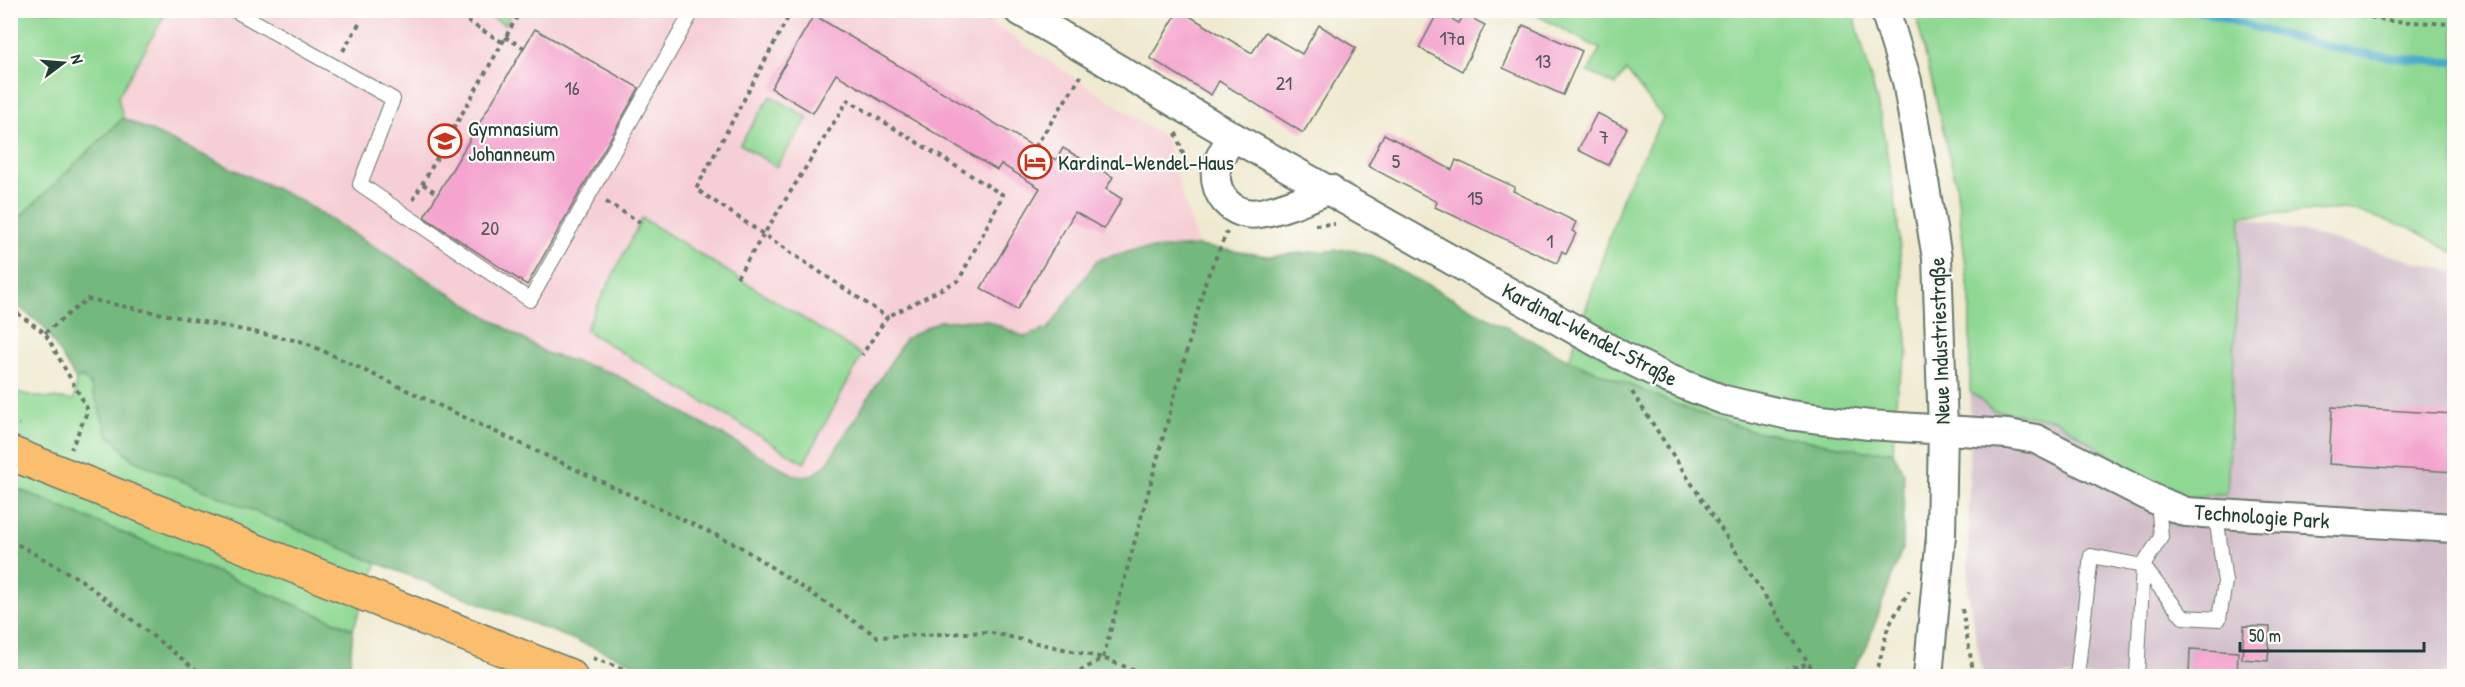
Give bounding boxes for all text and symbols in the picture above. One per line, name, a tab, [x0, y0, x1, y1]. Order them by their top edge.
house number: 17a	[1440, 24, 1465, 51]
north arrow	[33, 33, 93, 93]
house number: 13	[1535, 47, 1551, 74]
text: N	[66, 52, 89, 66]
house number: 21	[1276, 69, 1292, 96]
house number: 16	[564, 74, 580, 101]
place label: Gymnasium Johanneum	[468, 113, 559, 168]
school or university icon: Gymnasium Johanneum	[427, 123, 463, 159]
house number: 7	[1599, 123, 1609, 150]
hotel icon: Kardinal-Wendel-Haus	[1017, 144, 1053, 180]
place label: Kardinal-Wendel-Haus	[1058, 147, 1234, 177]
house number: 5	[1392, 147, 1401, 174]
house number: 15	[1467, 184, 1483, 211]
house number: 20	[481, 214, 499, 241]
house number: 1	[1546, 227, 1554, 254]
street label: Neue Industriestraße	[1921, 257, 1957, 425]
street label: Kardinal-Wendel-Straße	[1497, 275, 1683, 393]
street label: Technologie Park	[2193, 496, 2331, 536]
scale bar	[2240, 615, 2424, 653]
text: 50 m	[2249, 623, 2281, 648]

